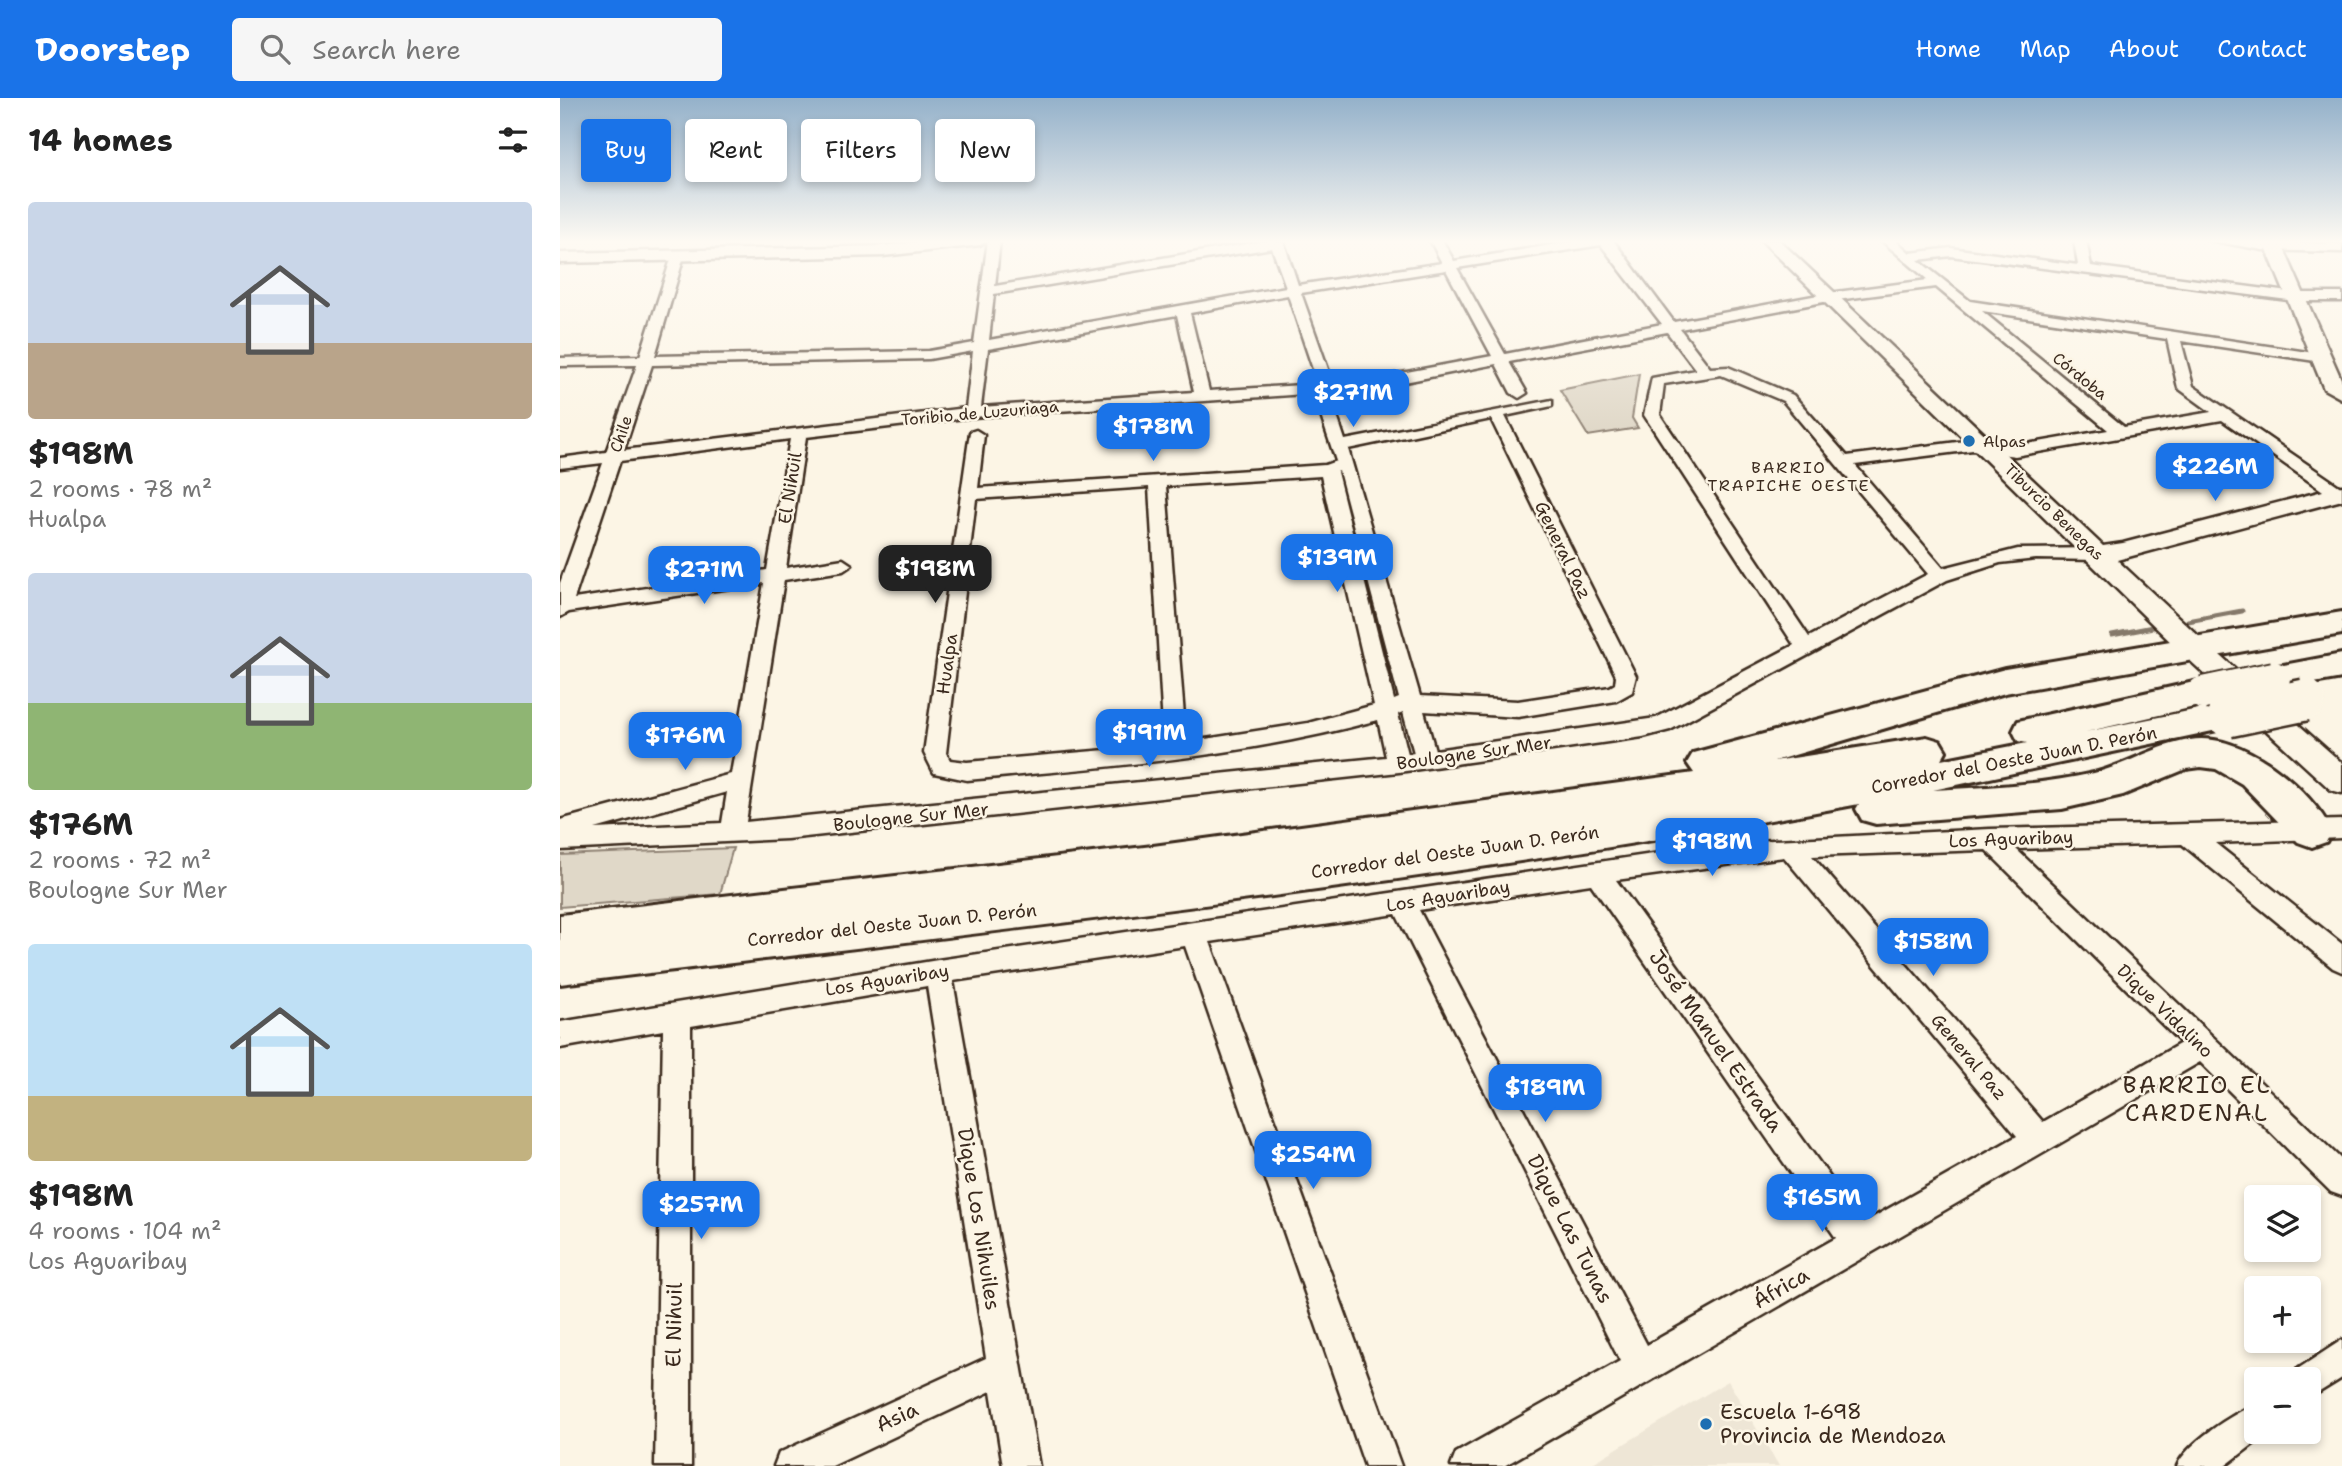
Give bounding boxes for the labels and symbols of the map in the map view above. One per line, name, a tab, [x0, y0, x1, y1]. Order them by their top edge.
street label: Córdoba	[2048, 347, 2112, 405]
pin: $271M	[1304, 370, 1402, 429]
street label: Toribio de Luzuriaga	[900, 396, 1060, 430]
pin: $178M	[1104, 404, 1202, 463]
street label: Chile	[605, 413, 637, 455]
place label: Alpas	[1983, 431, 2026, 452]
marker: Alpas	[1961, 433, 1977, 449]
pin: $226M	[2166, 444, 2264, 503]
street label: El Nihuil	[772, 450, 808, 526]
district label: BARRIO TRAPICHE OESTE	[1707, 457, 1871, 496]
street label: Tiburcio Benegas	[2000, 459, 2108, 565]
street label: General Paz	[1529, 497, 1597, 603]
pin: $139M	[1288, 534, 1386, 594]
pin: $271M	[655, 546, 753, 606]
pin: $198M	[886, 546, 984, 605]
street label: Hualpa	[931, 632, 963, 696]
pin: $191M	[1100, 710, 1198, 769]
pin: $176M	[636, 712, 734, 772]
street label: Corredor del Oeste Juan D. Perón	[1869, 720, 2159, 800]
street label: Boulogne Sur Mer	[1395, 730, 1553, 776]
street label: Boulogne Sur Mer	[832, 797, 990, 837]
pin: $198M	[1663, 818, 1761, 878]
street label: Corredor del Oeste Juan D. Perón	[1309, 820, 1601, 884]
street label: Los Aguaribay	[1948, 825, 2074, 853]
street label: Los Aguaribay	[1384, 874, 1512, 918]
street label: Corredor del Oeste Juan D. Perón	[746, 898, 1038, 952]
pin: $158M	[1884, 918, 1982, 978]
street label: José Manuel Estrada	[1642, 944, 1790, 1138]
street label: Los Aguaribay	[823, 958, 951, 1002]
street label: Dique Vidalino	[2112, 959, 2218, 1063]
street label: General Paz	[1926, 1009, 2012, 1105]
pin: $189M	[1496, 1065, 1594, 1124]
district label: BARRIO EL CARDENAL	[2123, 1069, 2271, 1129]
street label: Dique Los Nihuiles	[951, 1126, 1007, 1312]
pin: $254M	[1264, 1132, 1362, 1191]
street label: Dique Las Tunas	[1520, 1150, 1620, 1308]
pin: $165M	[1773, 1174, 1871, 1234]
pin: $257M	[652, 1182, 750, 1241]
street label: África	[1747, 1260, 1814, 1315]
street label: El Nihuil	[659, 1282, 689, 1368]
street label: Asia	[871, 1395, 923, 1439]
place label: Escuela 1-698 Provincia de Mendoza	[1720, 1398, 1946, 1450]
marker: Escuela 1-698 Provincia de Mendoza	[1698, 1416, 1714, 1432]

